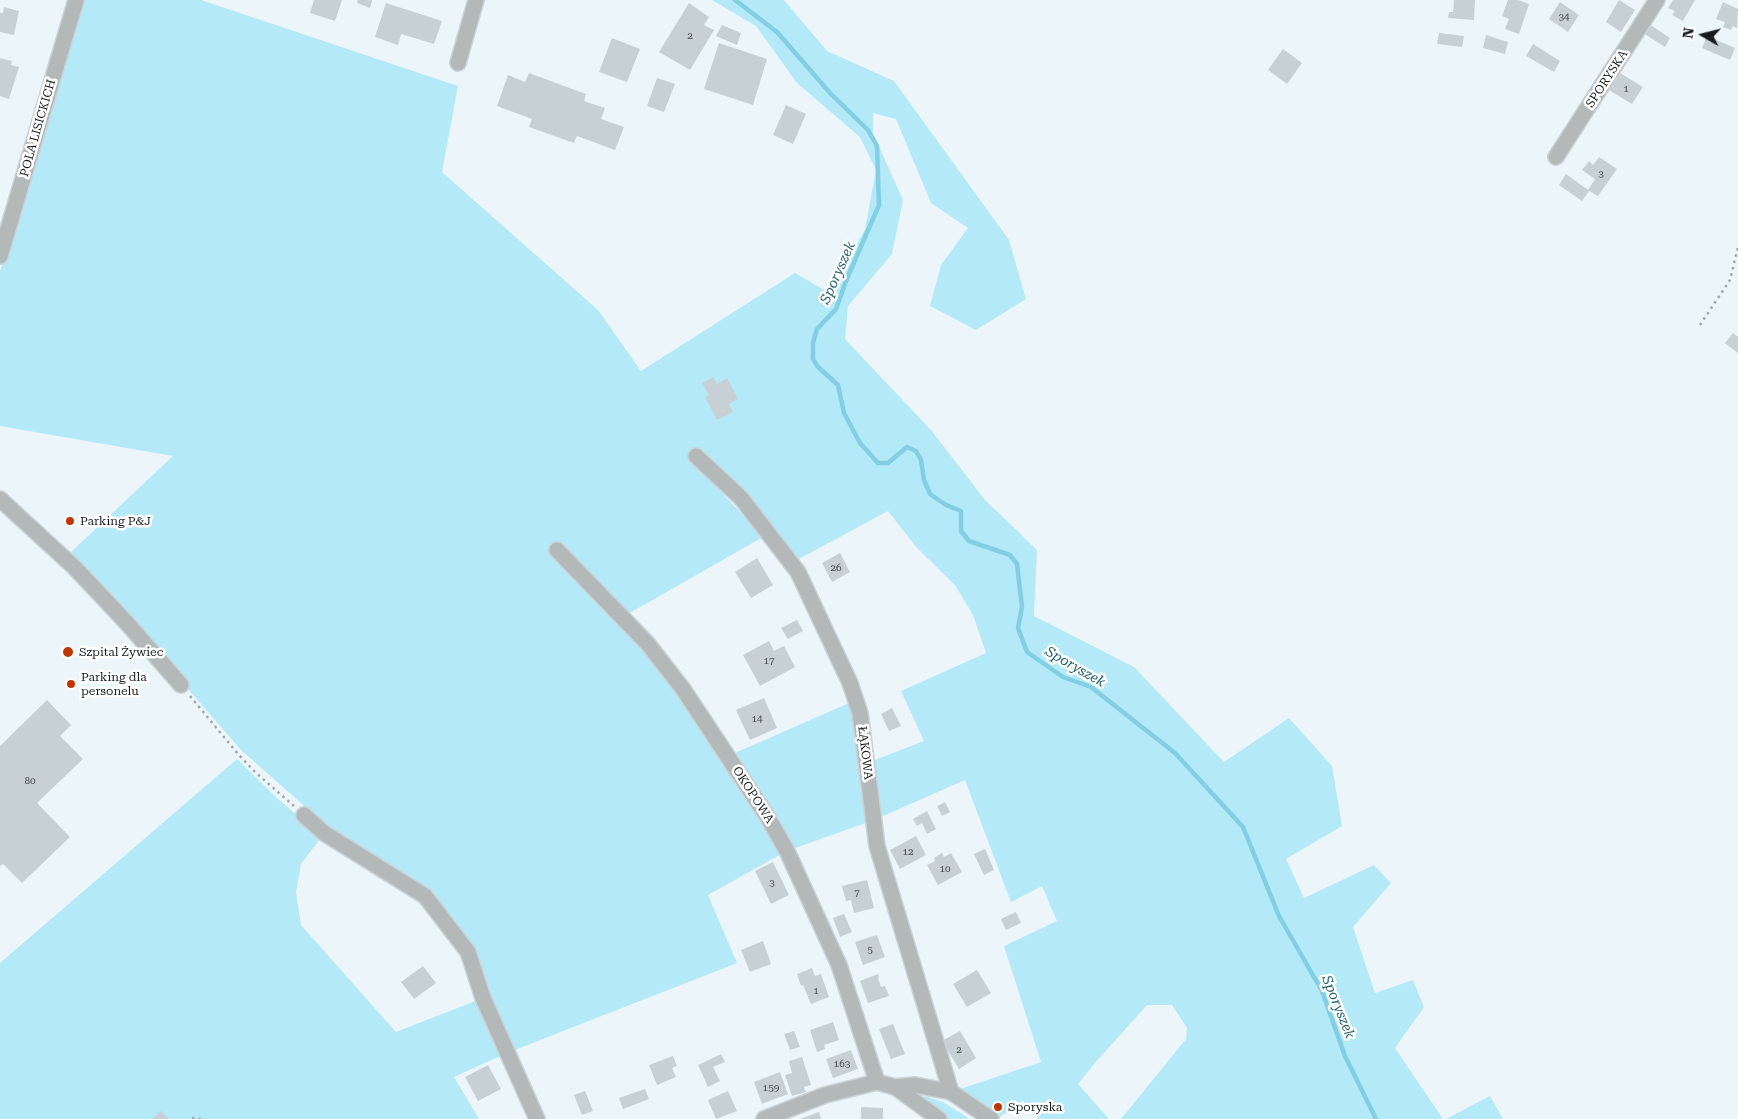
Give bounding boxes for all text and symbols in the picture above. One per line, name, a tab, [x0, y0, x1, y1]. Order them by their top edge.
north arrow	[1678, 10, 1728, 60]
house number: 34	[1558, 11, 1570, 23]
text: N	[1679, 26, 1697, 39]
house number: 2	[687, 30, 693, 42]
street label: SPORYSKA	[1583, 48, 1631, 110]
street label: POLA LISICKICH	[17, 78, 59, 178]
house number: 1	[1623, 83, 1629, 95]
house number: 3	[1598, 168, 1604, 180]
water label: Sporyszek	[817, 239, 859, 307]
place label: Parking P&J	[80, 514, 151, 528]
marker: Parking P&J	[64, 515, 76, 527]
house number: 26	[830, 562, 842, 574]
water label: Sporyszek	[1042, 643, 1108, 691]
marker: Szpital Żywiec	[61, 645, 75, 659]
place label: Szpital Żywiec	[79, 645, 163, 659]
house number: 17	[763, 655, 775, 667]
place label: Parking dla personelu	[81, 670, 147, 698]
marker: Parking dla personelu	[65, 678, 77, 690]
house number: 14	[751, 713, 763, 725]
street label: ŁĄKOWA	[855, 726, 875, 780]
street label: OKOPOWA	[729, 764, 777, 826]
house number: 80	[24, 775, 36, 787]
house number: 12	[902, 846, 914, 858]
house number: 10	[939, 863, 951, 875]
house number: 3	[769, 877, 775, 889]
house number: 7	[854, 887, 860, 899]
house number: 5	[867, 944, 873, 956]
water label: Sporyszek	[1318, 973, 1358, 1041]
house number: 1	[813, 985, 819, 997]
house number: 2	[956, 1044, 962, 1056]
house number: 163	[834, 1058, 850, 1070]
house number: 159	[763, 1082, 779, 1094]
place label: Sporyska	[1008, 1100, 1062, 1114]
marker: Sporyska	[992, 1101, 1004, 1113]

